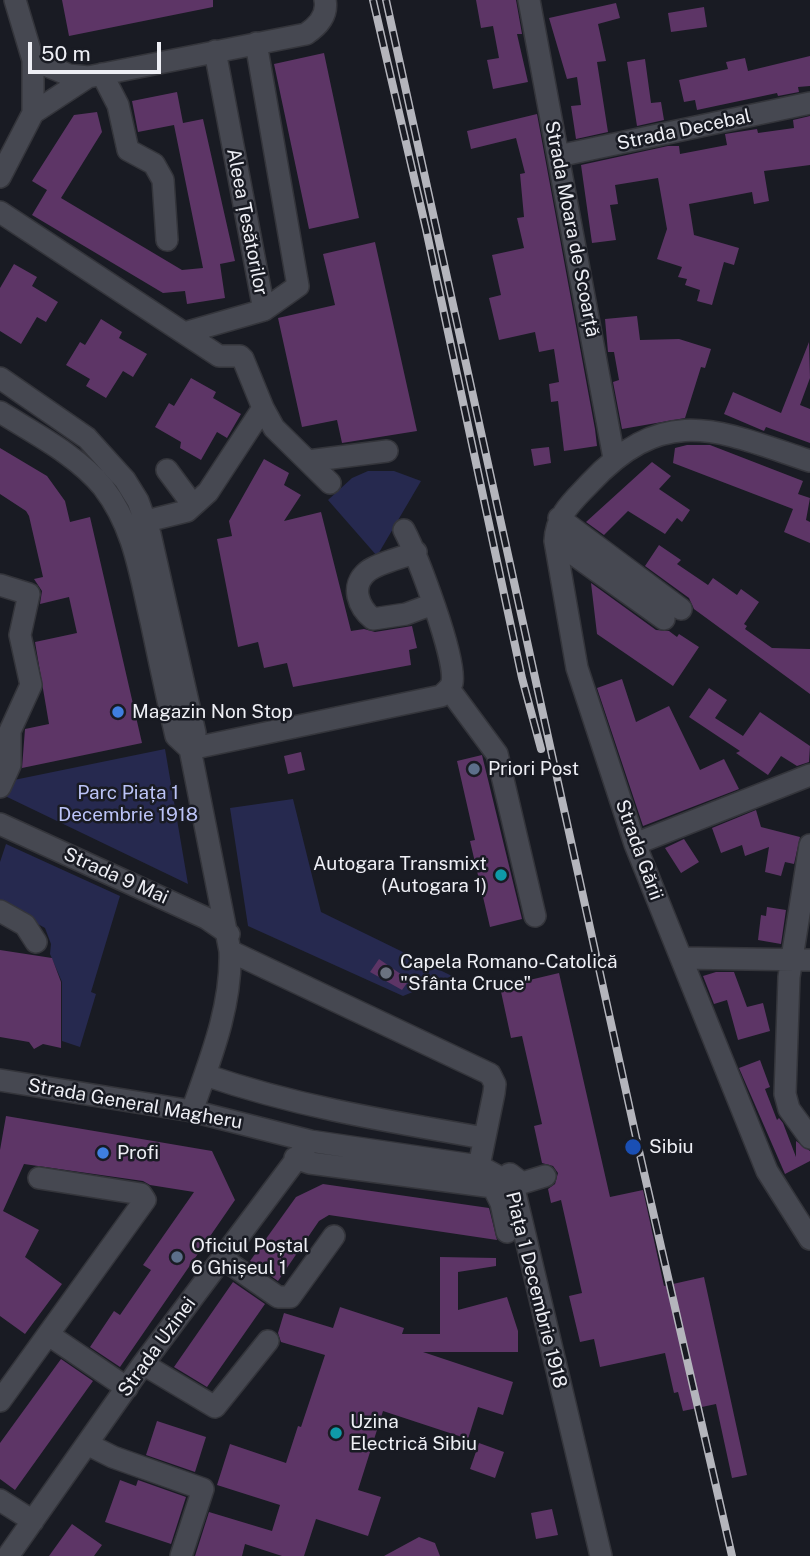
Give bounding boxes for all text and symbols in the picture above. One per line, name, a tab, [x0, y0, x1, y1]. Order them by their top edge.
scale bar	[32, 28, 164, 72]
text: 50 m	[41, 41, 91, 66]
street label: Strada Decebal	[615, 105, 753, 155]
street label: Strada Moara de Scoarță	[540, 119, 604, 339]
street label: Aleea Țesătorilor	[222, 147, 272, 297]
place label: Magazin Non Stop	[132, 701, 293, 723]
marker: Magazin Non Stop	[110, 704, 126, 720]
place label: Priori Post	[488, 758, 579, 780]
marker: Priori Post	[466, 761, 482, 777]
park label: Parc Piața 1 Decembrie 1918	[58, 782, 198, 826]
street label: Strada Gării	[610, 797, 668, 903]
street label: Strada 9 Mai	[60, 843, 172, 909]
place label: Autogara Transmixt (Autogara 1)	[313, 853, 487, 897]
marker: Autogara Transmixt (Autogara 1)	[493, 867, 509, 883]
place label: Capela Romano-Catolică "Sfânta Cruce"	[400, 951, 618, 995]
marker: Capela Romano-Catolică "Sfânta Cruce"	[378, 965, 394, 981]
street label: Strada General Magheru	[26, 1074, 244, 1134]
place label: Sibiu	[649, 1136, 694, 1158]
marker: Sibiu	[623, 1137, 643, 1157]
place label: Profi	[117, 1142, 159, 1164]
marker: Profi	[95, 1145, 111, 1161]
street label: Piața 1 Decembrie 1918	[501, 1189, 571, 1391]
place label: Oficiul Poștal 6 Ghișeul 1	[191, 1235, 309, 1279]
marker: Oficiul Poștal 6 Ghișeul 1	[169, 1249, 185, 1265]
street label: Strada Uzinei	[113, 1293, 201, 1401]
place label: Uzina Electrică Sibiu	[350, 1411, 477, 1455]
marker: Uzina Electrică Sibiu	[328, 1425, 344, 1441]

